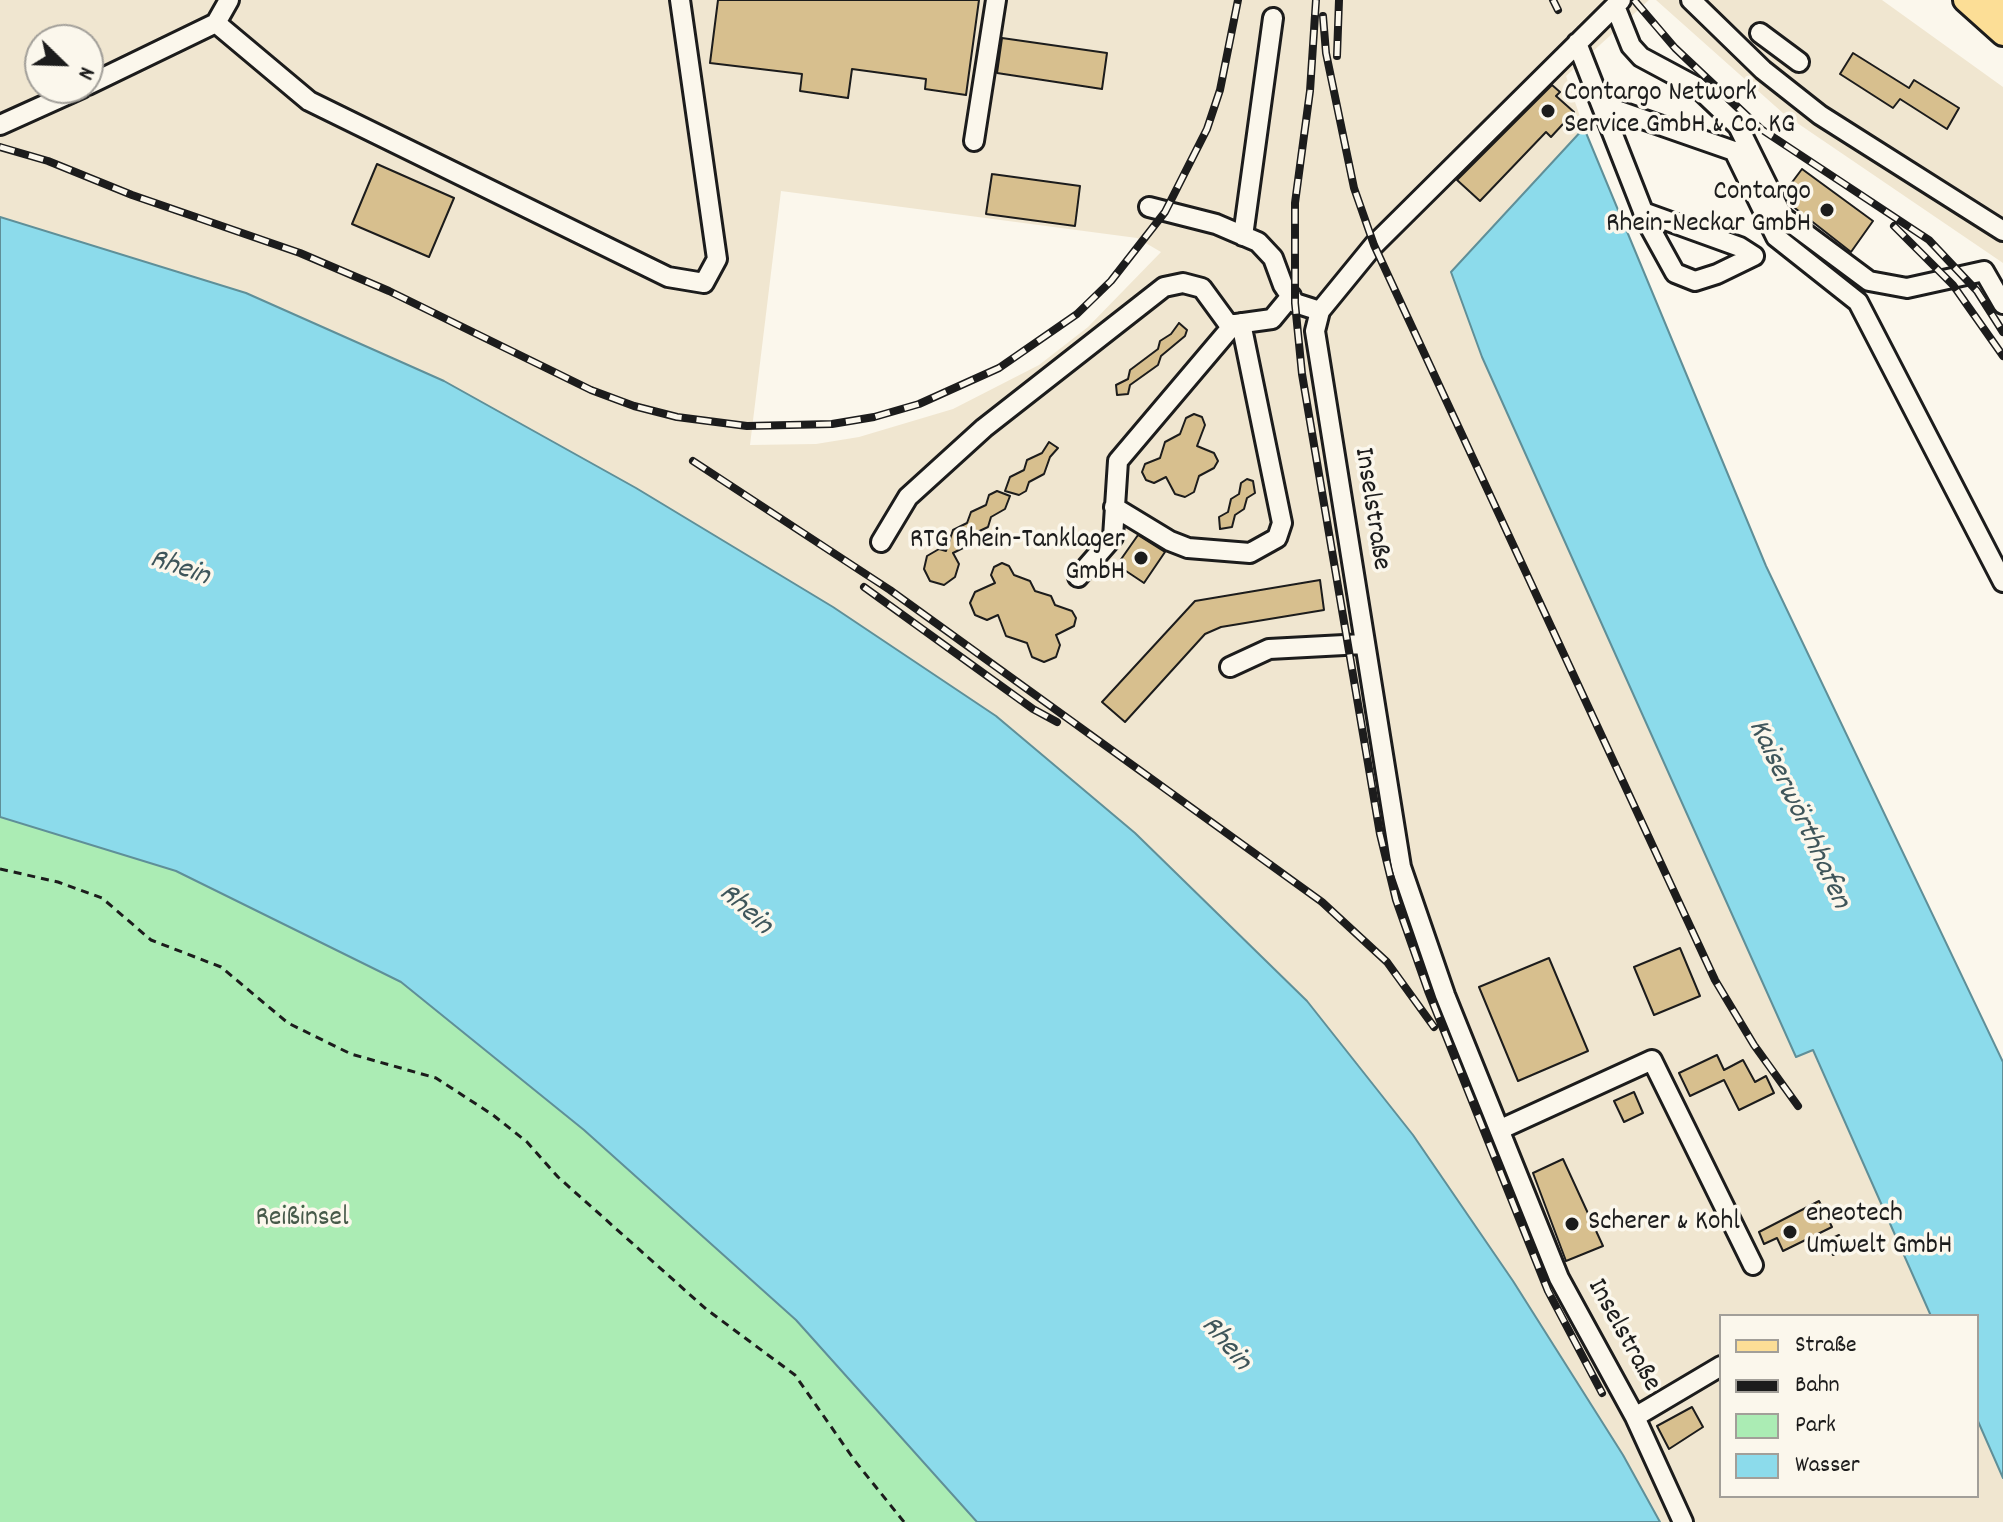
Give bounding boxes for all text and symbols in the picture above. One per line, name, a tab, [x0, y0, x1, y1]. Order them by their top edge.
north arrow	[24, 24, 104, 104]
text: N	[68, 62, 101, 84]
place label: Contargo Network Service GmbH & Co. KG	[1564, 78, 1795, 144]
marker: Contargo Network Service GmbH & Co. KG	[1539, 102, 1557, 120]
place label: Contargo Rhein-Neckar GmbH	[1606, 177, 1811, 243]
marker: Contargo Rhein-Neckar GmbH	[1818, 201, 1836, 219]
street label: Inselstraße	[1344, 445, 1396, 573]
place label: RTG Rhein-Tanklager GmbH	[910, 525, 1125, 591]
water label: Rhein	[144, 543, 214, 597]
marker: RTG Rhein-Tanklager GmbH	[1132, 549, 1150, 567]
water label: Kaiserwörthhafen	[1737, 715, 1857, 915]
water label: Rhein	[709, 877, 779, 945]
place label: eneotech Umwelt GmbH	[1806, 1199, 1952, 1265]
park label: Reißinsel	[255, 1203, 349, 1237]
place label: Scherer & Kohl	[1588, 1207, 1740, 1241]
marker: Scherer & Kohl	[1563, 1215, 1581, 1233]
marker: eneotech Umwelt GmbH	[1781, 1223, 1799, 1241]
street label: Inselstraße	[1577, 1274, 1667, 1398]
water label: Rhein	[1191, 1310, 1257, 1380]
legend	[1719, 1314, 1979, 1498]
text: Straße	[1795, 1329, 1857, 1363]
text: Bahn	[1795, 1369, 1840, 1403]
text: Park	[1795, 1409, 1836, 1443]
text: Wasser	[1795, 1449, 1860, 1483]

